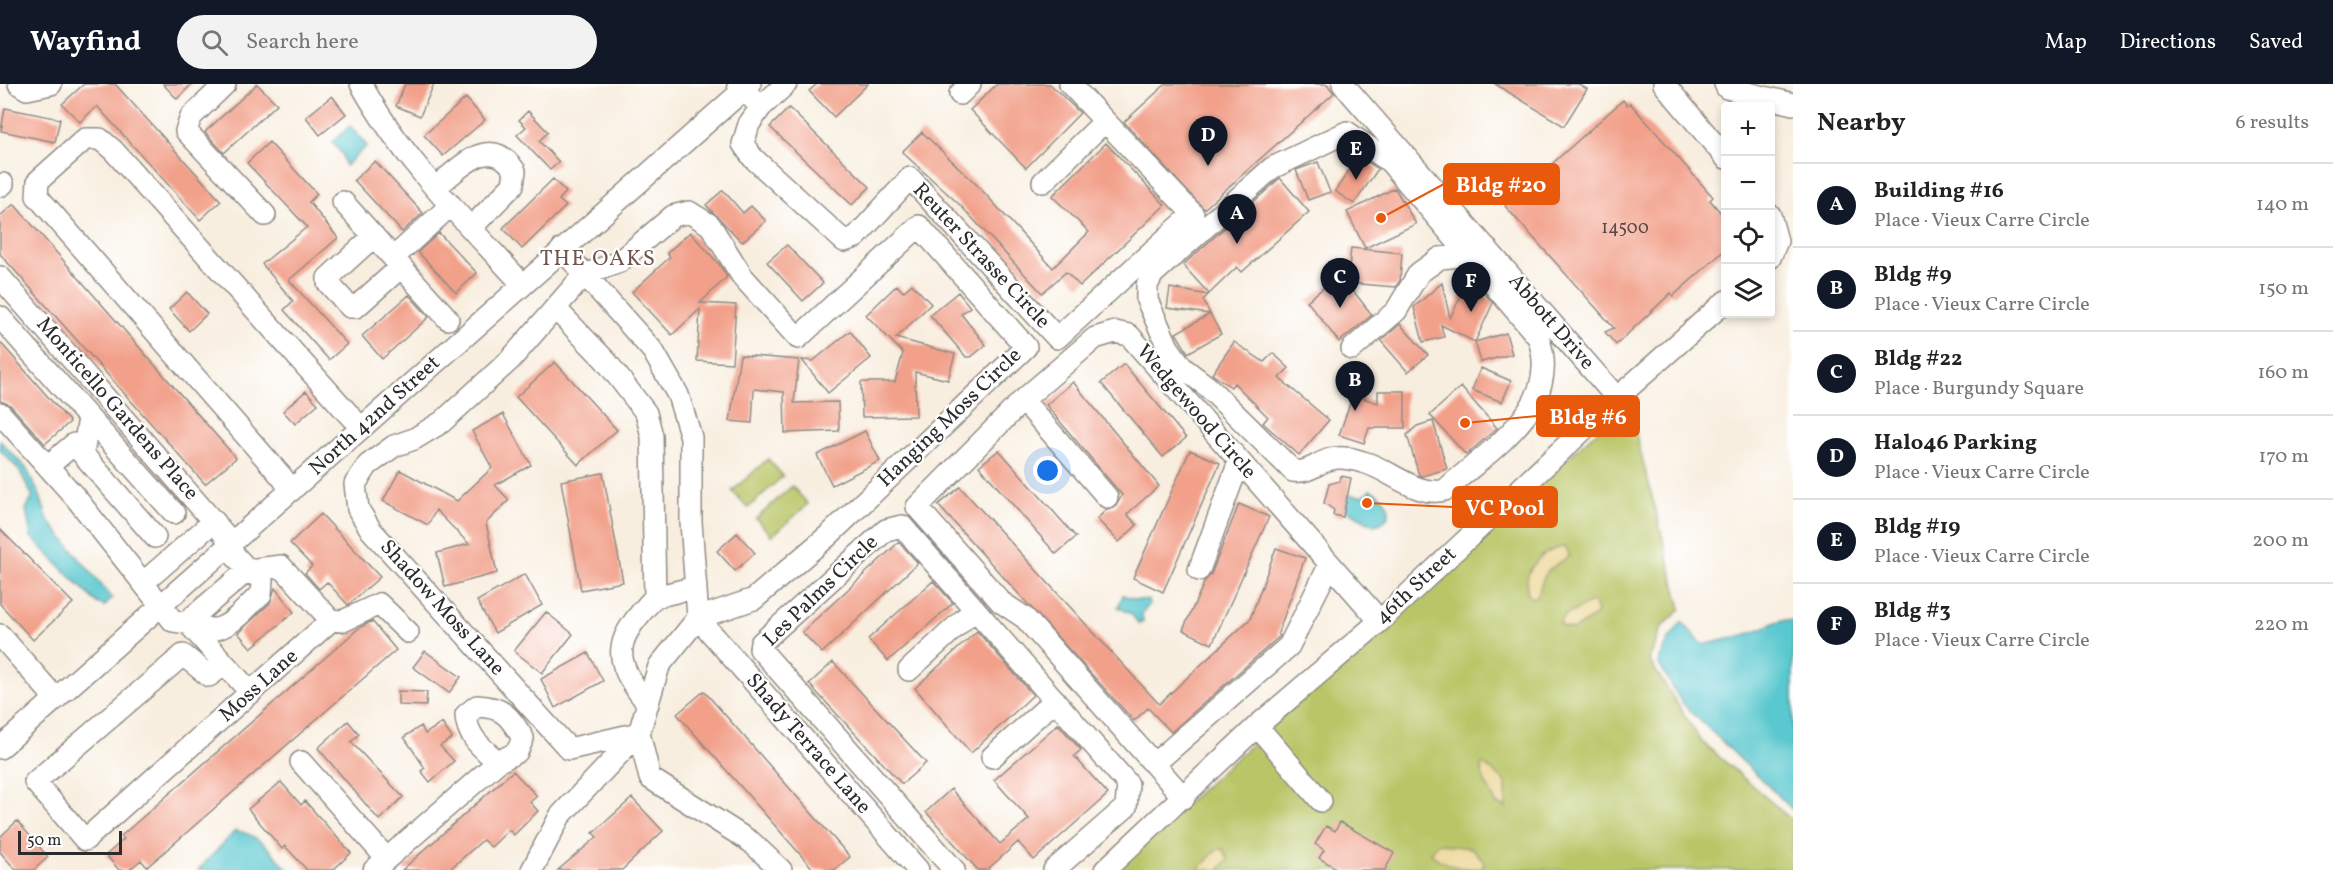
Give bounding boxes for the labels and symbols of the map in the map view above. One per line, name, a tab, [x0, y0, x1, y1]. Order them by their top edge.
pin: D	[1188, 116, 1228, 166]
pin: E	[1336, 130, 1376, 180]
callout: Bldg #20	[1444, 164, 1559, 204]
text: Bldg #20	[1456, 171, 1546, 202]
street label: Reuter Strasse Circle	[906, 177, 1056, 335]
pin: A	[1218, 194, 1256, 244]
house number: 14500	[1601, 216, 1649, 241]
district label: THE OAKS	[540, 244, 656, 275]
pin: C	[1320, 258, 1360, 308]
pin: F	[1452, 262, 1490, 312]
street label: Abbott Drive	[1501, 268, 1601, 376]
street label: Monticello Gardens Place	[29, 311, 205, 507]
street label: Wedgewood Circle	[1129, 338, 1263, 486]
street label: Hanging Moss Circle	[872, 342, 1028, 494]
street label: North 42nd Street	[303, 349, 447, 483]
pin: B	[1336, 362, 1374, 411]
callout: Bldg #6	[1537, 396, 1639, 436]
text: Bldg #6	[1549, 403, 1627, 434]
your location	[1033, 456, 1062, 485]
callout: VC Pool	[1453, 487, 1557, 527]
text: VC Pool	[1465, 494, 1545, 525]
street label: Les Palms Circle	[757, 529, 885, 653]
street label: Shadow Moss Lane	[373, 533, 511, 683]
street label: 46th Street	[1369, 541, 1463, 631]
street label: Moss Lane	[213, 643, 305, 729]
street label: Shady Terrace Lane	[739, 667, 877, 821]
scale bar	[18, 828, 122, 856]

